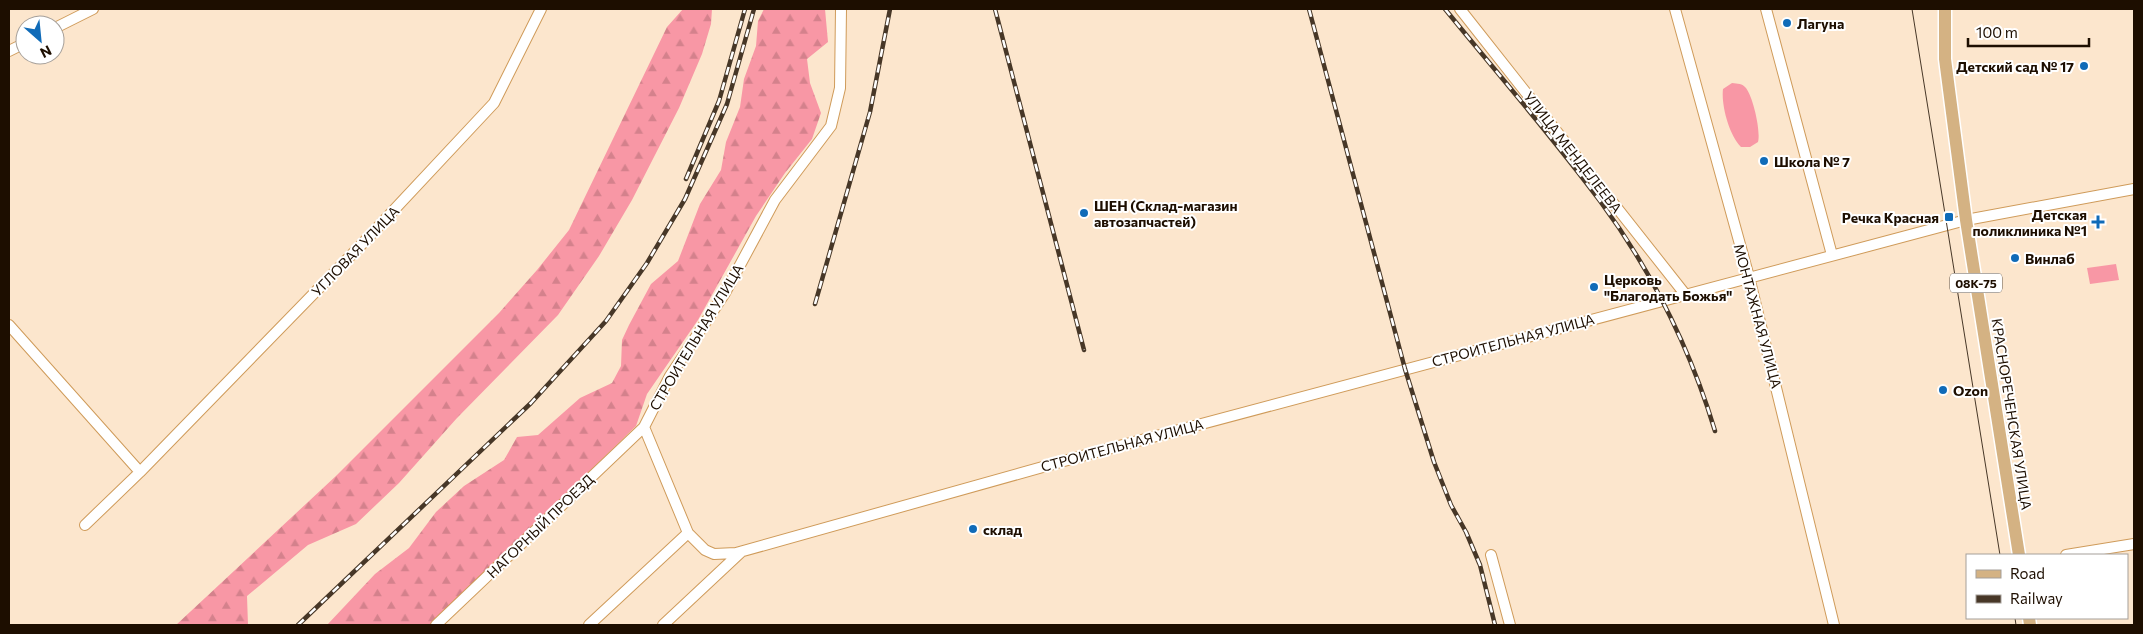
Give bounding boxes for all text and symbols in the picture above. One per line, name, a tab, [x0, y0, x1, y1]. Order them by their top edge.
north arrow	[15, 15, 65, 65]
place label: Лагуна	[1797, 15, 1844, 32]
scale bar	[1968, 15, 2089, 47]
marker: Лагуна	[1781, 17, 1793, 29]
text: 100 m	[1976, 23, 2018, 41]
text: N	[38, 42, 55, 62]
place label: Детский сад № 17	[1956, 58, 2074, 75]
marker: Детский сад № 17	[2078, 60, 2090, 72]
street label: УЛИЦА МЕНДЕЛЕЕВА	[1520, 88, 1626, 216]
place label: Школа № 7	[1774, 153, 1850, 170]
marker: Школа № 7	[1758, 155, 1770, 167]
place label: ШЕН (Склад-магазин автозапчастей)	[1094, 197, 1238, 230]
street label: УГЛОВАЯ УЛИЦА	[308, 202, 403, 300]
place label: Детская поликлиника №1	[1972, 206, 2087, 239]
marker: ШЕН (Склад-магазин автозапчастей)	[1078, 207, 1090, 219]
place label: Речка Красная	[1842, 209, 1939, 226]
marker: Речка Красная	[1943, 211, 1955, 223]
marker: Детская поликлиника №1	[2091, 215, 2105, 229]
street label: МОНТАЖНАЯ УЛИЦА	[1731, 242, 1786, 390]
place label: Винлаб	[2025, 250, 2075, 267]
marker: Винлаб	[2009, 252, 2021, 264]
street label: СТРОИТЕЛЬНАЯ УЛИЦА	[646, 260, 747, 413]
place label: Церковь "Благодать Божья"	[1604, 271, 1732, 304]
road number: 08К-75	[1950, 274, 2002, 292]
marker: Церковь "Благодать Божья"	[1588, 281, 1600, 293]
street label: СТРОИТЕЛЬНАЯ УЛИЦА	[1430, 310, 1597, 370]
street label: КРАСНОРЕЧЕНСКАЯ УЛИЦА	[1988, 317, 2036, 511]
place label: Ozon	[1953, 382, 1988, 399]
marker: Ozon	[1937, 384, 1949, 396]
street label: СТРОИТЕЛЬНАЯ УЛИЦА	[1039, 415, 1206, 475]
street label: НАГОРНЫЙ ПРОЕЗД	[483, 471, 597, 581]
place label: склад	[983, 521, 1022, 538]
marker: склад	[967, 523, 979, 535]
legend	[1966, 554, 2128, 619]
text: Road	[2010, 564, 2045, 582]
text: Railway	[2010, 589, 2063, 607]

